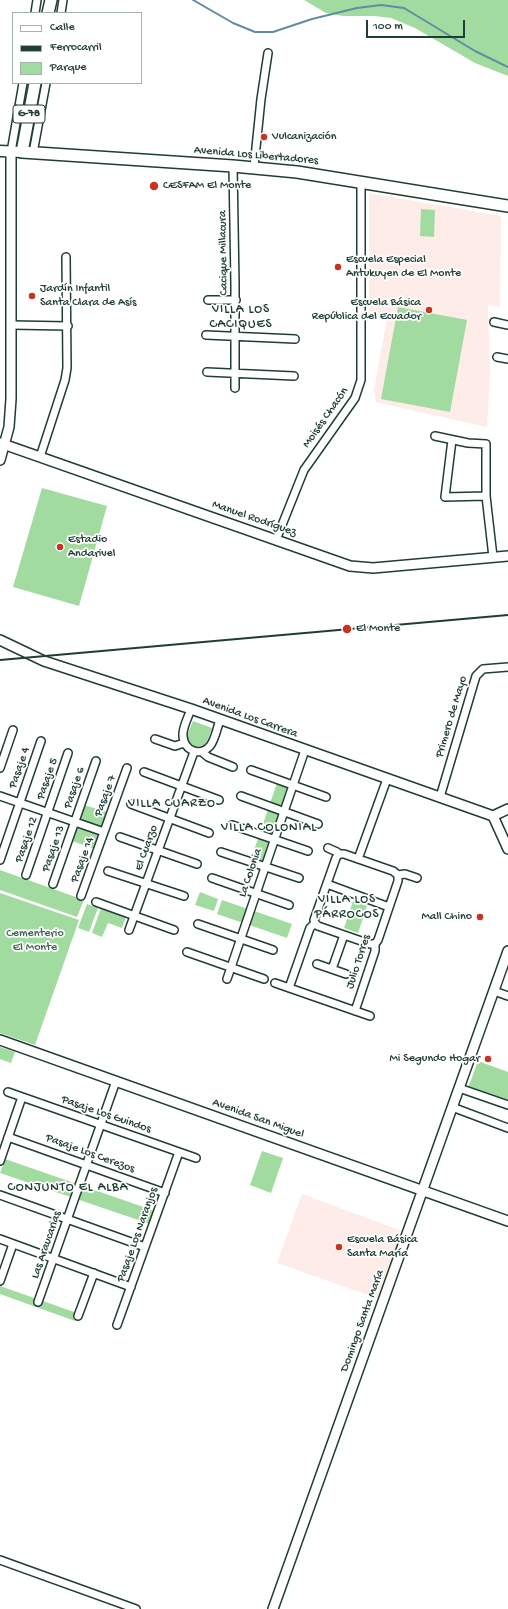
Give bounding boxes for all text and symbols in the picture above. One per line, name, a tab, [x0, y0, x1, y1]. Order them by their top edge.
legend	[12, 12, 142, 84]
scale bar	[368, 12, 467, 38]
text: 100 m	[373, 20, 403, 34]
text: Calle	[50, 21, 75, 35]
text: Ferrocarril	[50, 41, 102, 55]
text: Parque	[50, 61, 87, 75]
road number: G-78	[13, 105, 45, 123]
place label: Vulcanización	[272, 130, 337, 144]
marker: Vulcanización	[259, 132, 269, 142]
street label: Avenida Los Libertadores	[193, 143, 319, 169]
place label: CESFAM El Monte	[163, 179, 251, 193]
marker: CESFAM El Monte	[148, 180, 160, 192]
street label: Cacique Millacura	[216, 210, 232, 296]
place label: Escuela Especial Antukuyen de El Monte	[346, 253, 461, 281]
marker: Escuela Especial Antukuyen de El Monte	[333, 262, 343, 272]
place label: Jardín Infantil Santa Clara de Asís	[40, 282, 136, 310]
marker: Jardín Infantil Santa Clara de Asís	[27, 291, 37, 301]
place label: Escuela Básica República del Ecuador	[312, 296, 421, 324]
district label: VILLA LOS CACIQUES	[209, 302, 273, 333]
marker: Escuela Básica República del Ecuador	[424, 305, 434, 315]
street label: Moisés Chacón	[300, 385, 352, 451]
street label: Manuel Rodríguez	[210, 498, 298, 540]
place label: Estadio Andarivel	[68, 533, 115, 561]
marker: Estadio Andarivel	[55, 542, 65, 552]
place label: El Monte	[356, 622, 400, 636]
marker: El Monte	[341, 623, 353, 635]
street label: Primero de Mayo	[433, 674, 471, 760]
street label: Avenida Los Carrera	[201, 694, 299, 742]
street label: Pasaje 4	[6, 746, 34, 790]
street label: Pasaje 5	[34, 756, 62, 802]
street label: Pasaje 6	[61, 765, 89, 811]
street label: Pasaje 7	[92, 773, 120, 819]
district label: VILLA CUARZO	[128, 796, 216, 812]
street label: Pasaje 12	[12, 815, 42, 865]
district label: VILLA COLONIAL	[221, 820, 317, 836]
street label: El Cuarzo	[132, 823, 162, 873]
street label: Pasaje 13	[39, 824, 69, 874]
street label: Pasaje 14	[68, 835, 98, 885]
street label: La Colonia	[236, 847, 266, 899]
district label: VILLA LOS PÁRROCOS	[314, 892, 380, 923]
place label: Mall Chino	[421, 910, 472, 924]
marker: Mall Chino	[475, 912, 485, 922]
park label: Cementerio El Monte	[6, 927, 64, 955]
street label: Julio Torres	[343, 933, 375, 991]
place label: Mi Segundo Hogar	[389, 1052, 480, 1066]
marker: Mi Segundo Hogar	[483, 1054, 493, 1064]
street label: Pasaje Los Guindos	[59, 1093, 153, 1137]
street label: Avenida San Miguel	[210, 1096, 306, 1142]
street label: Pasaje Los Cerezos	[43, 1131, 137, 1177]
district label: CONJUNTO EL ALBA	[8, 1180, 128, 1196]
street label: Pasaje Los Naranjos	[114, 1186, 162, 1284]
street label: Las Araucarias	[29, 1209, 65, 1281]
place label: Escuela Básica Santa María	[347, 1233, 418, 1261]
marker: Escuela Básica Santa María	[334, 1242, 344, 1252]
street label: Domingo Santa María	[338, 1268, 388, 1374]

